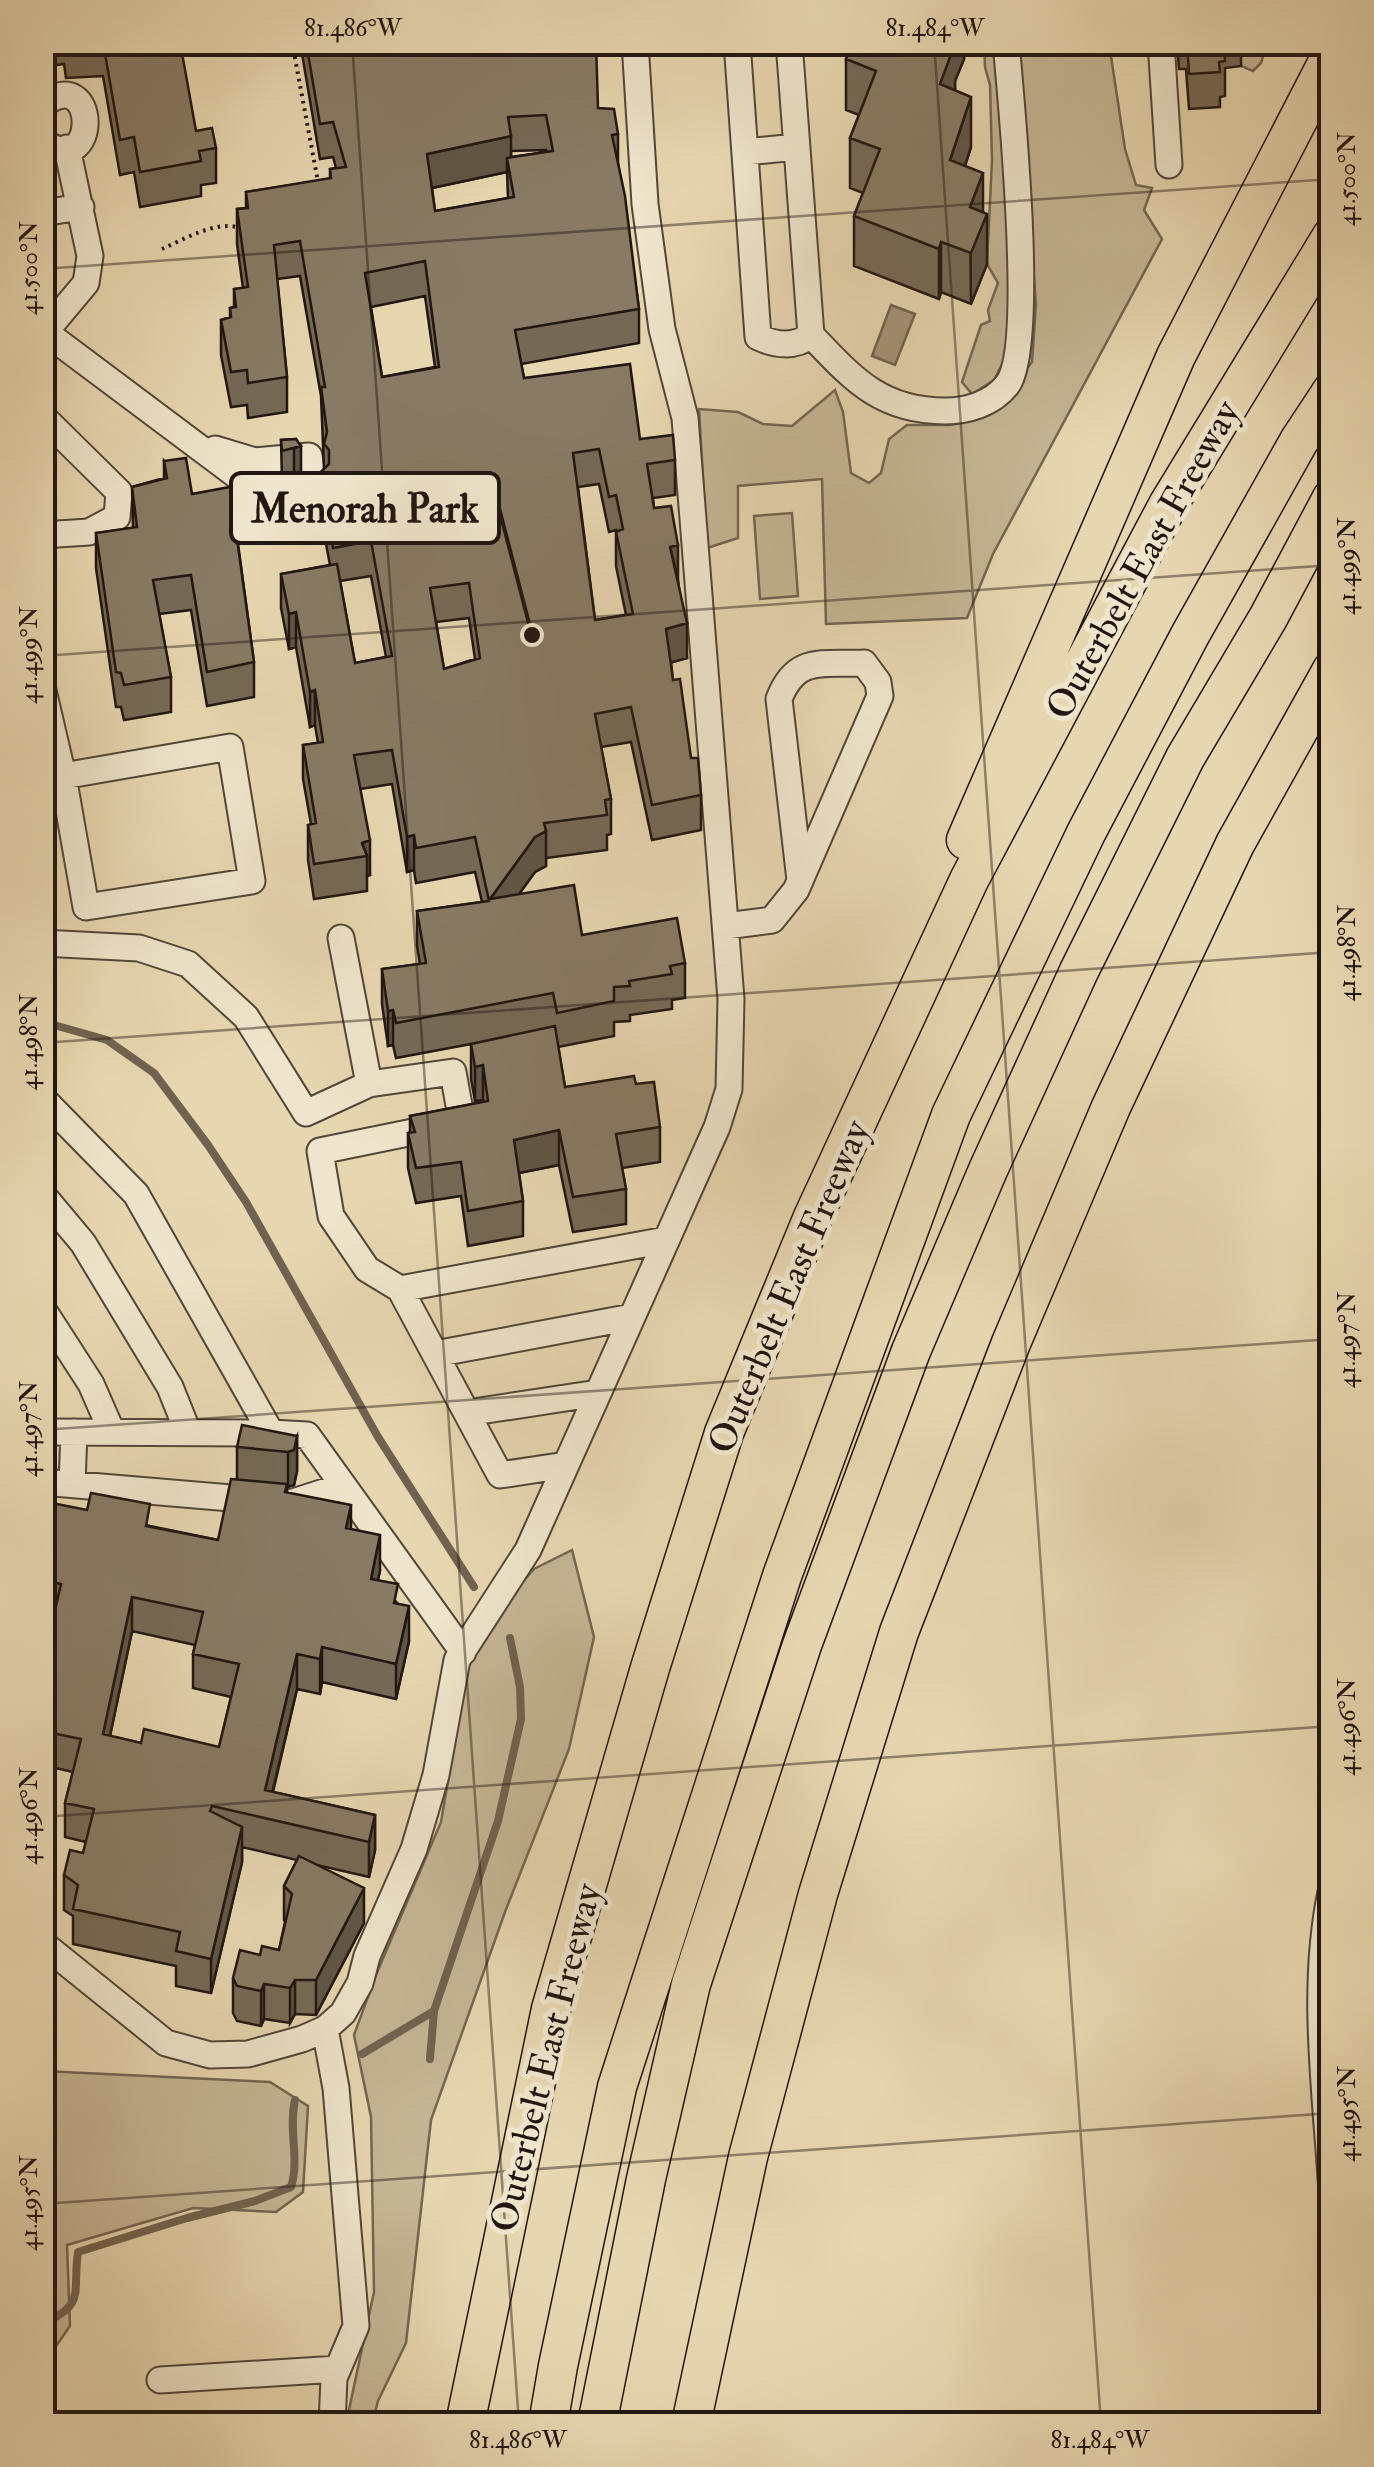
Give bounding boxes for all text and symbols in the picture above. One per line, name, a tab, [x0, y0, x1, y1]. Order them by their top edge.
text: 81.486°W	[304, 13, 404, 44]
text: 81.484°W	[886, 13, 986, 44]
text: 41.500°N	[1332, 131, 1363, 226]
text: 41.500°N	[14, 220, 45, 315]
street label: Outerbelt East Freeway	[1035, 391, 1251, 728]
callout: Menorah Park	[231, 473, 499, 543]
text: Menorah Park	[250, 484, 480, 535]
text: 41.499°N	[1332, 516, 1363, 615]
text: 41.499°N	[14, 605, 45, 704]
text: 41.498°N	[1332, 904, 1363, 1001]
text: 41.498°N	[14, 993, 45, 1090]
street label: Outerbelt East Freeway	[697, 1112, 881, 1461]
text: 41.497°N	[1332, 1291, 1363, 1388]
text: 41.497°N	[14, 1380, 45, 1477]
text: 41.496°N	[1332, 1678, 1363, 1776]
text: 41.496°N	[14, 1767, 45, 1865]
street label: Outerbelt East Freeway	[479, 1878, 613, 2237]
text: 41.495°N	[1332, 2065, 1363, 2162]
text: 41.495°N	[14, 2154, 45, 2251]
text: 81.486°W	[469, 2425, 569, 2456]
text: 81.484°W	[1051, 2425, 1151, 2456]

